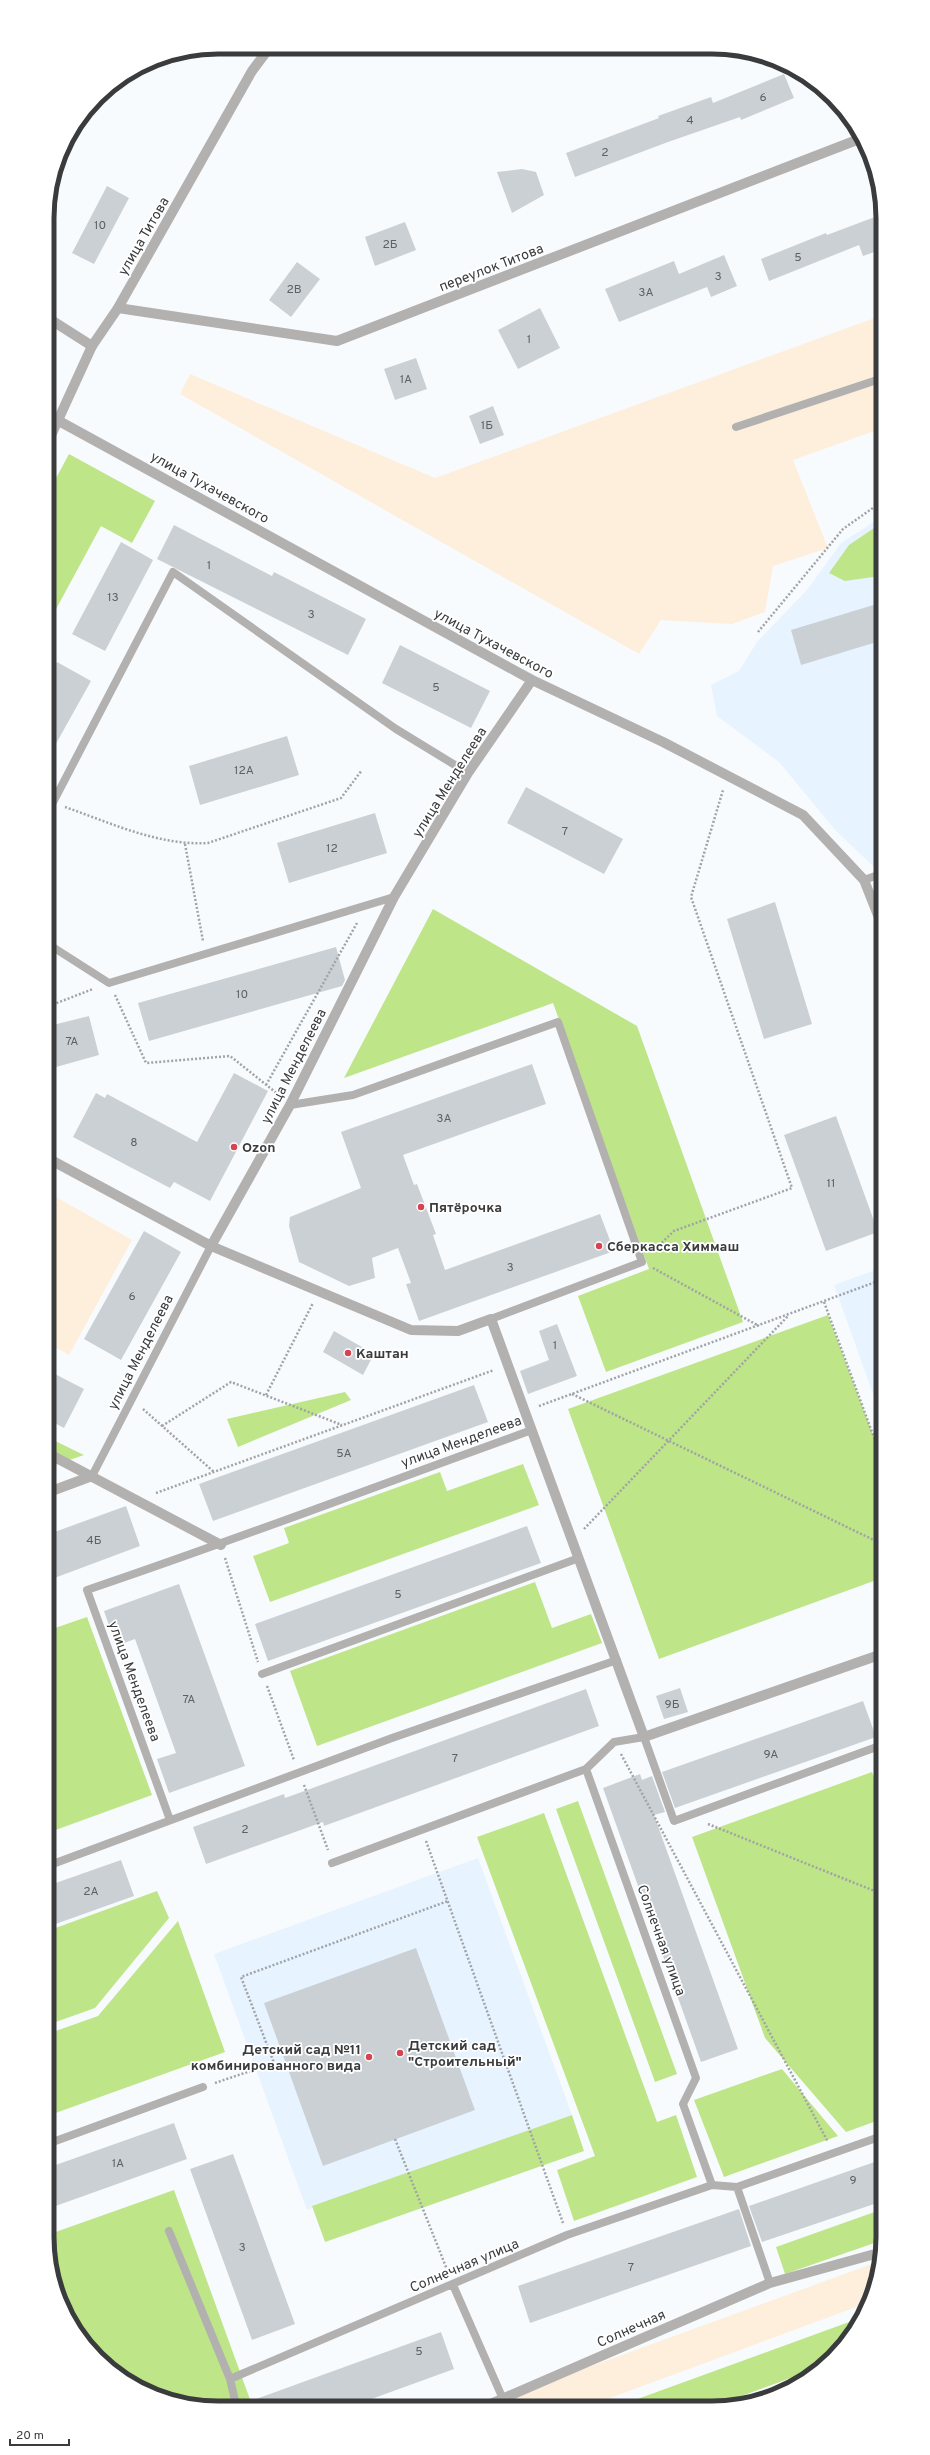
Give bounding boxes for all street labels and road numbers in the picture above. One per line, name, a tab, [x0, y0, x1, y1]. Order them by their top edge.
street label: улица Титова	[115, 194, 174, 279]
street label: переулок Титова	[437, 241, 546, 296]
street label: улица Тухачевского	[147, 449, 272, 528]
street label: улица Тухачевского	[431, 606, 556, 683]
street label: улица Менделеева	[409, 724, 491, 841]
street label: улица Менделеева	[258, 1006, 331, 1127]
street label: улица Менделеева	[105, 1292, 178, 1413]
street label: улица Менделеева	[399, 1413, 524, 1472]
street label: улица Менделеева	[104, 1619, 163, 1744]
street label: Солнечная улица	[633, 1883, 689, 1998]
street label: Солнечная улица	[407, 2236, 522, 2297]
street label: Солнечная	[595, 2307, 669, 2352]

